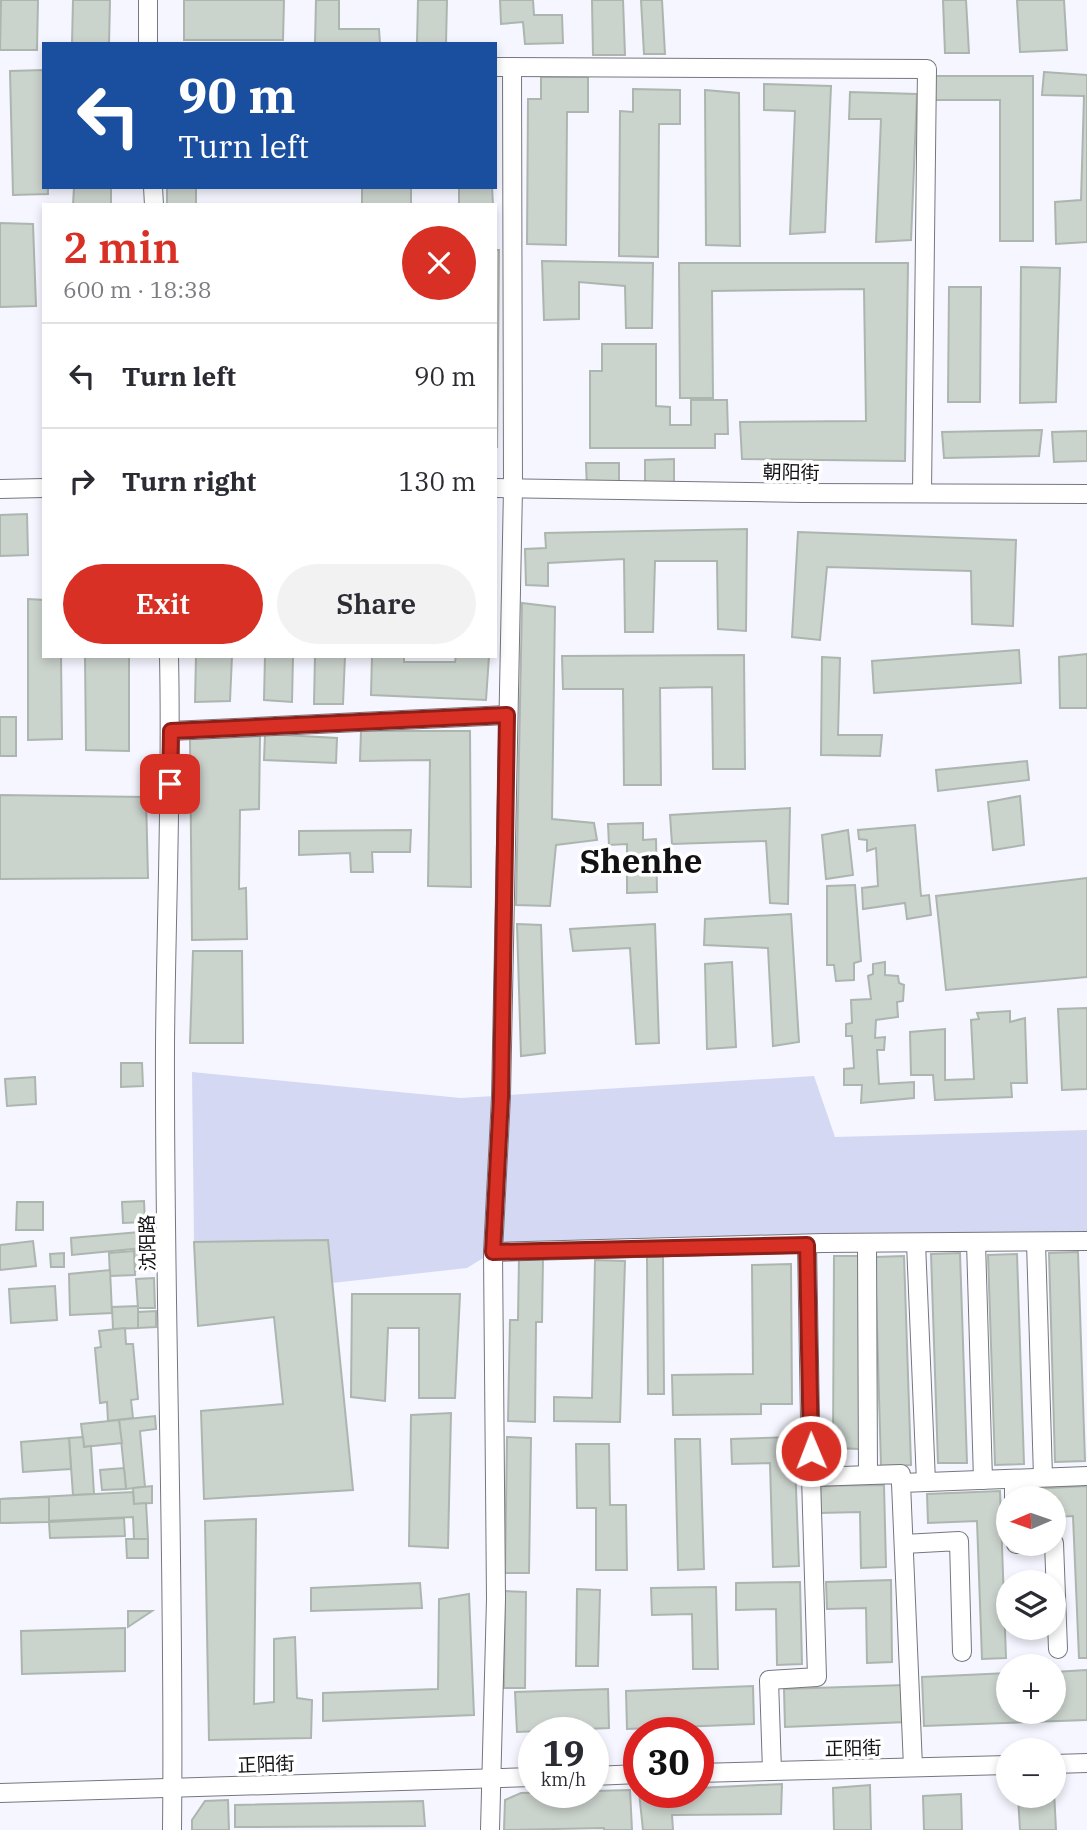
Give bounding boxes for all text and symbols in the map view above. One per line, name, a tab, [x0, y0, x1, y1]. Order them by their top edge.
text: 90 m	[178, 63, 296, 126]
icon: left	[63, 70, 154, 161]
text: Turn left	[178, 125, 309, 167]
text: 2 min	[63, 220, 180, 275]
button: close	[402, 226, 476, 300]
text: 600 m · 18:38	[63, 274, 212, 304]
icon: left	[63, 357, 101, 395]
text: Turn left	[122, 359, 236, 393]
text: 90 m	[414, 359, 476, 393]
street label: 朝阳街	[762, 460, 820, 484]
icon: right	[63, 462, 101, 500]
text: Turn right	[122, 464, 256, 498]
text: 130 m	[398, 464, 476, 498]
button: Exit	[63, 564, 263, 644]
button: Share	[277, 564, 476, 644]
pin	[140, 754, 200, 814]
icon: arrive	[151, 765, 189, 803]
district label: Shenhe	[580, 839, 702, 882]
street label: 沈阳路	[135, 1214, 159, 1272]
position arrow	[774, 1414, 848, 1488]
north arrow	[996, 1486, 1066, 1556]
map controls	[996, 1486, 1066, 1808]
button: layers	[996, 1570, 1066, 1640]
button: +	[996, 1654, 1066, 1724]
speed limit sign: 30	[623, 1717, 714, 1808]
text: 19	[542, 1730, 585, 1776]
street label: 正阳街	[824, 1736, 882, 1760]
button: −	[996, 1738, 1066, 1808]
street label: 正阳街	[237, 1751, 295, 1777]
text: km/h	[541, 1768, 586, 1791]

